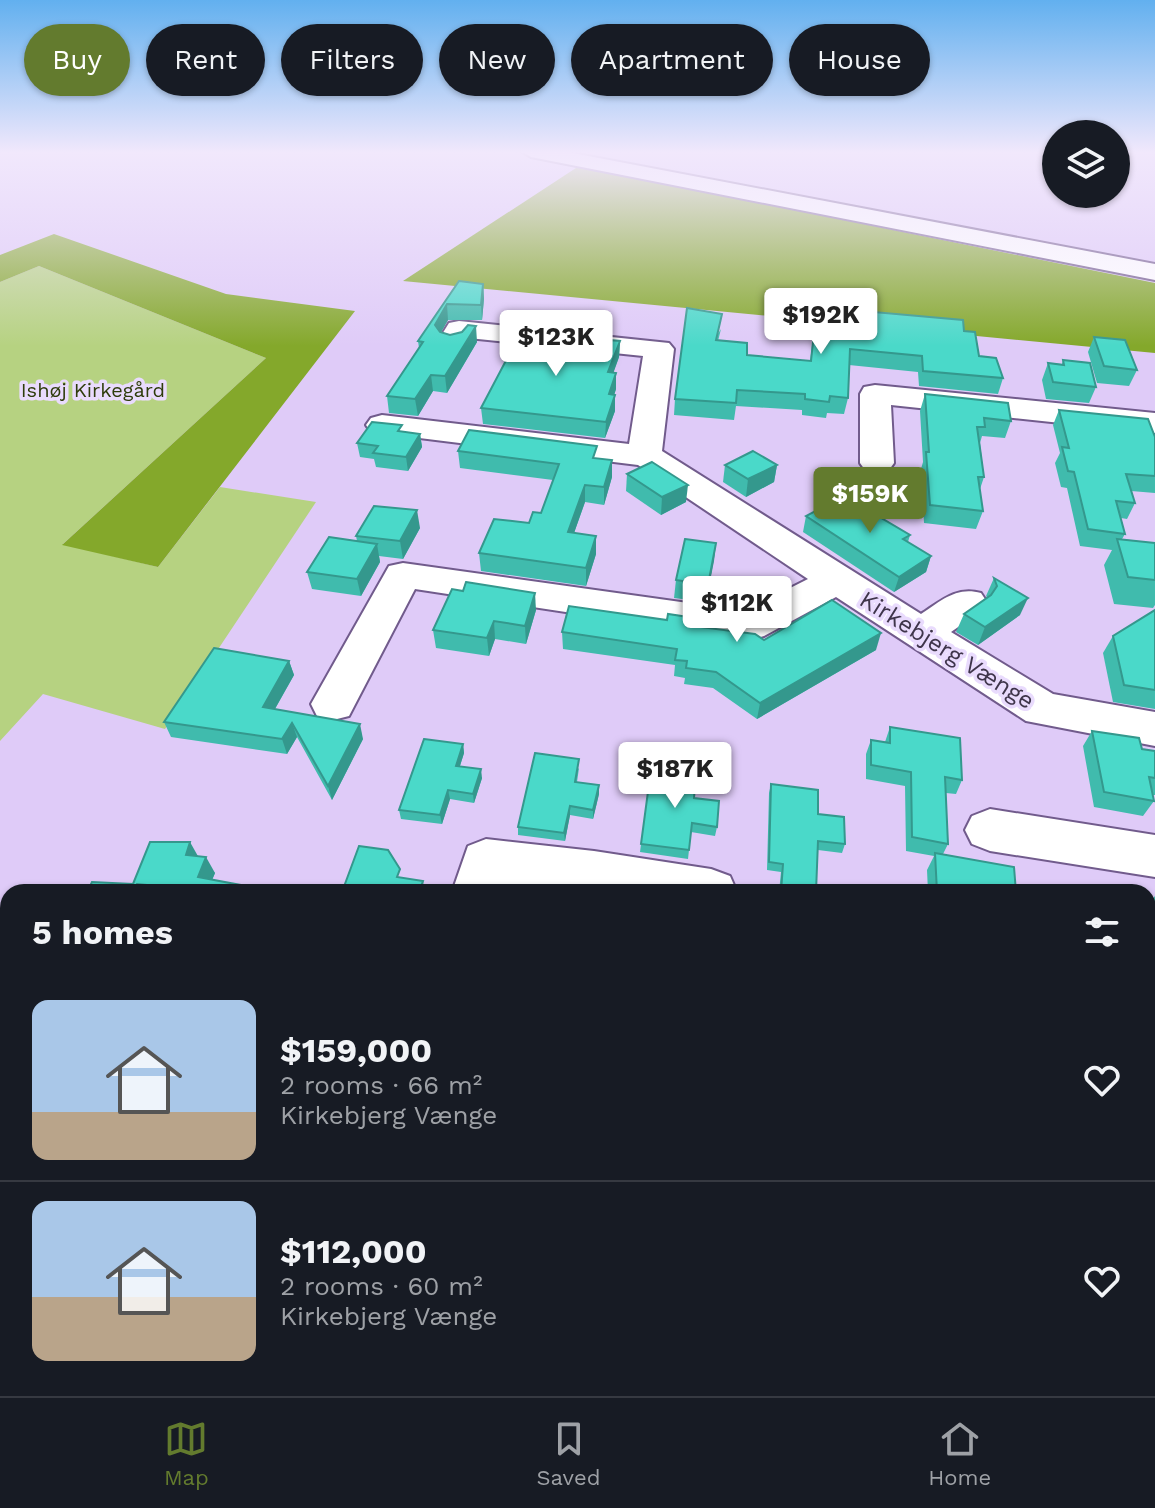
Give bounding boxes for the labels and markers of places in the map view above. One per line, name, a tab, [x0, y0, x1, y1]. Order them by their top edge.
pin: $192K	[765, 288, 877, 356]
pin: $123K	[500, 310, 612, 378]
pin: $159K	[814, 467, 926, 535]
pin: $112K	[681, 576, 793, 644]
pin: $187K	[619, 742, 731, 810]

